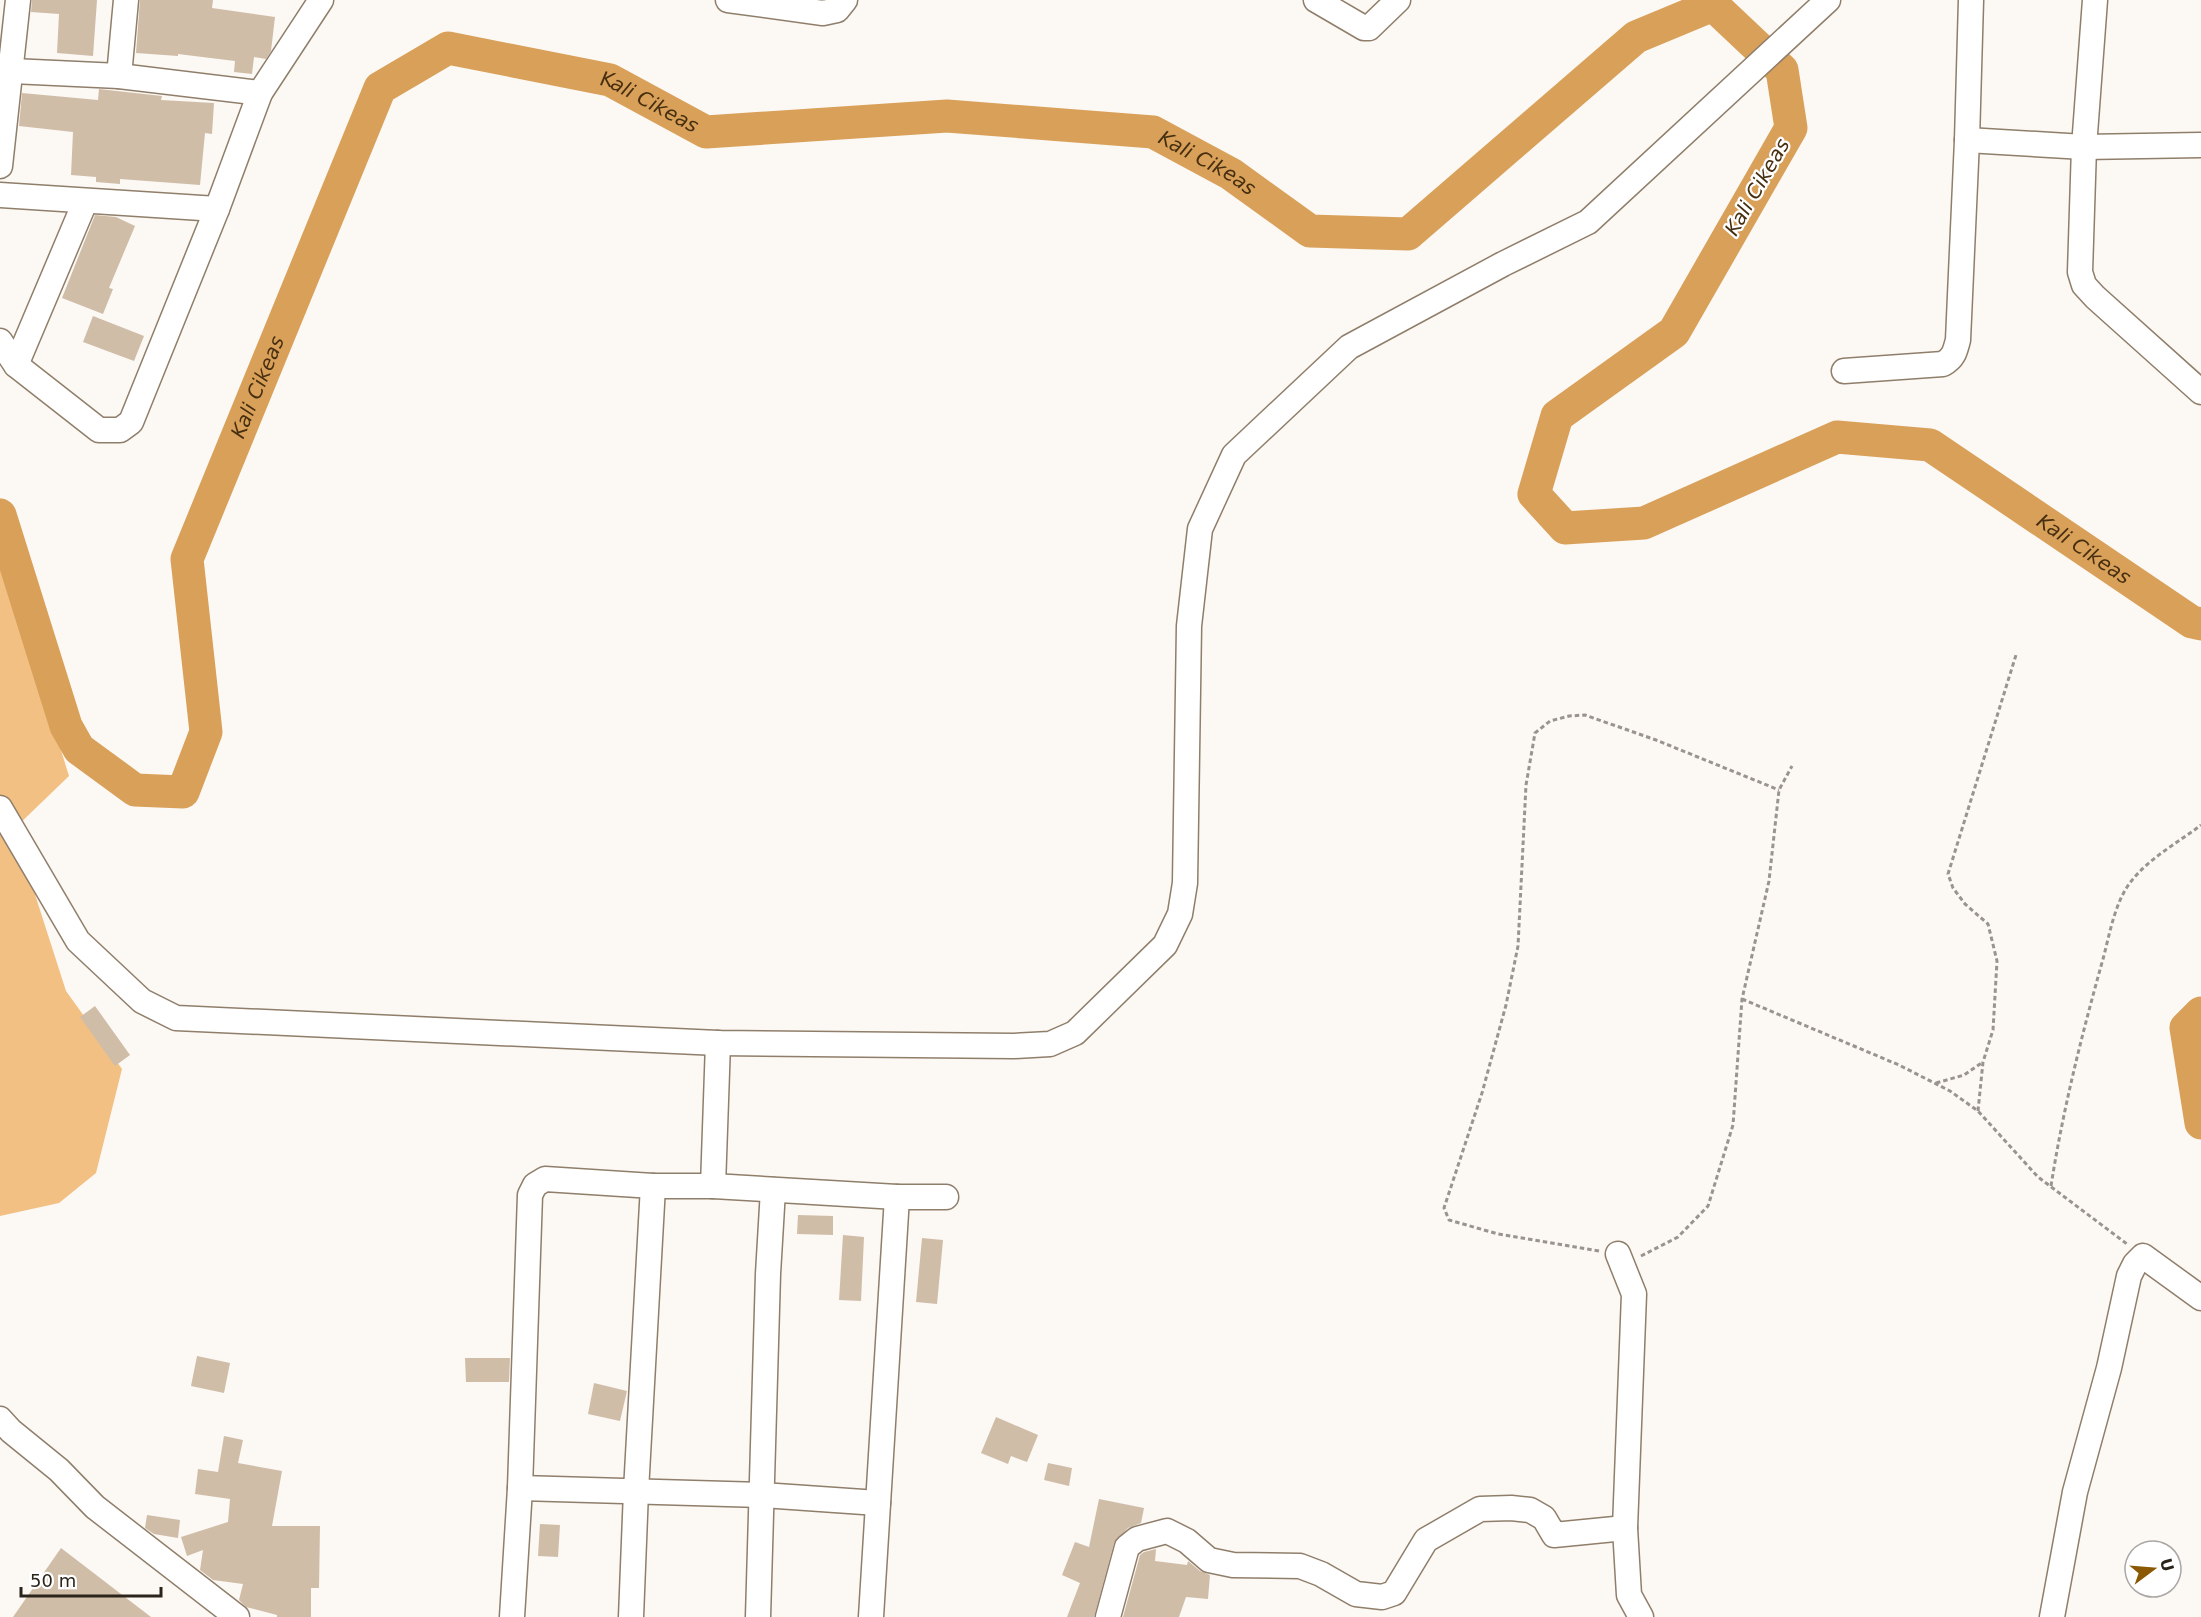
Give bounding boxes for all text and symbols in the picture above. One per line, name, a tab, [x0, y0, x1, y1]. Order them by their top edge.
water label: Kali Cikeas	[598, 66, 703, 138]
water label: Kali Cikeas	[1155, 125, 1261, 200]
water label: Kali Cikeas	[1720, 134, 1794, 240]
water label: Kali Cikeas	[226, 332, 289, 442]
water label: Kali Cikeas	[2032, 509, 2136, 589]
north arrow	[2123, 1539, 2183, 1599]
text: U	[2156, 1556, 2178, 1574]
scale bar	[21, 1560, 160, 1598]
text: 50 m	[30, 1570, 76, 1591]

